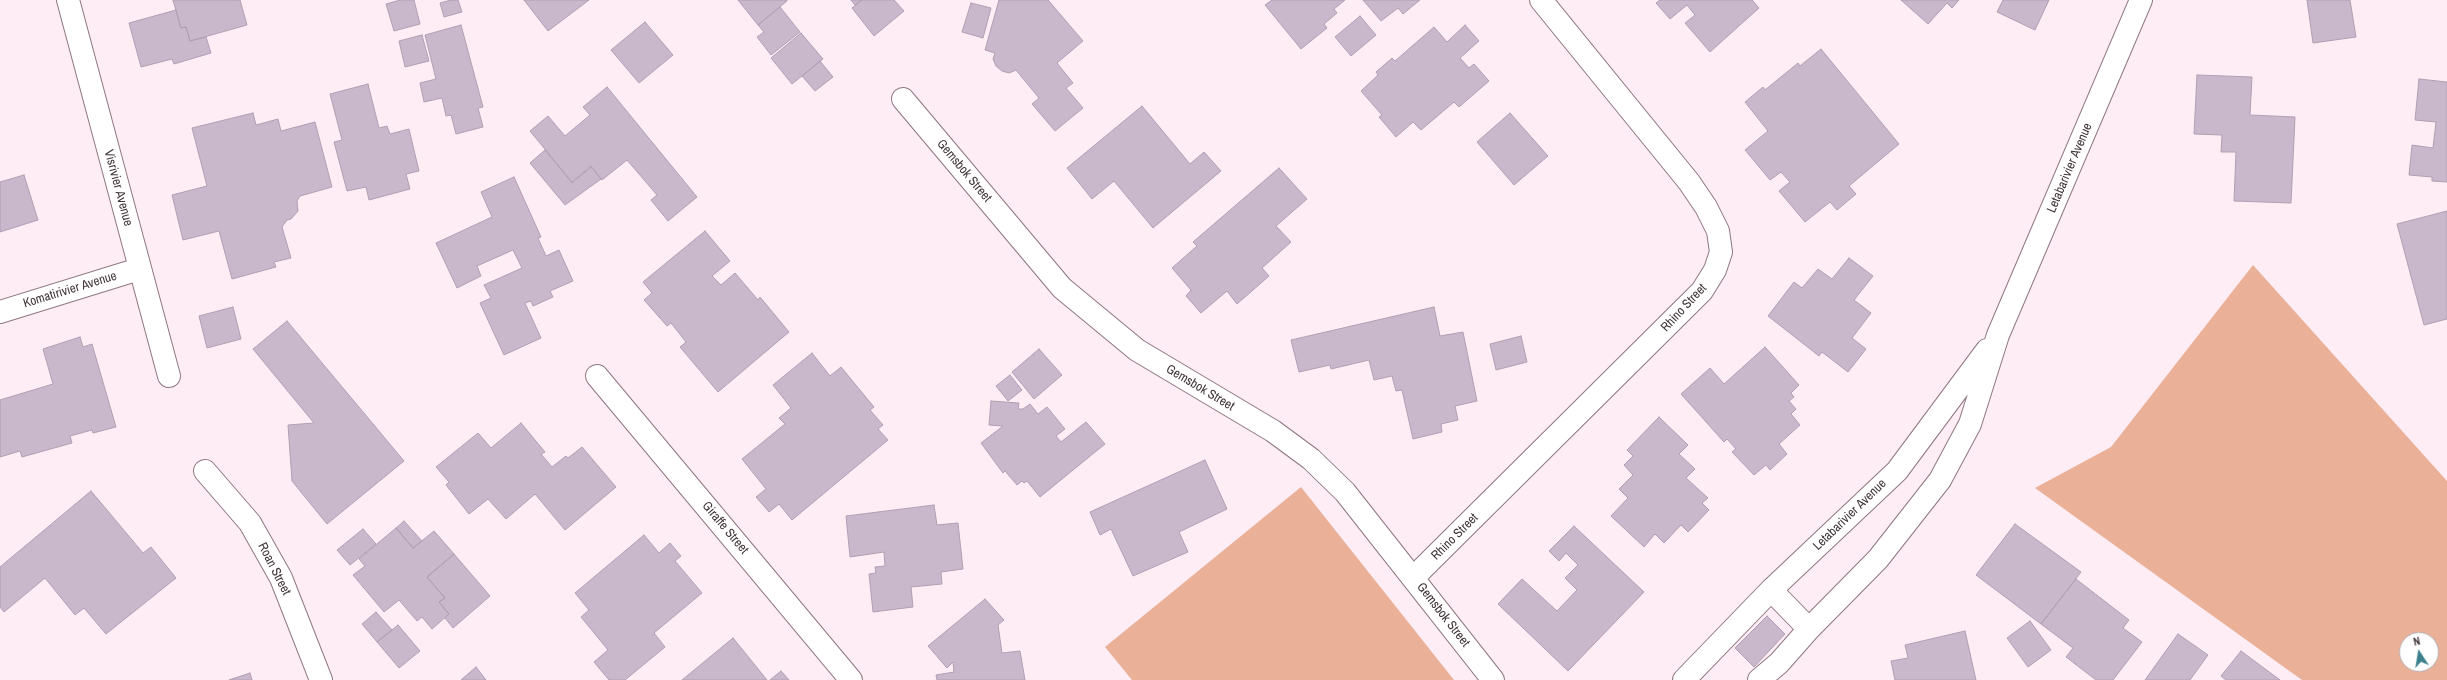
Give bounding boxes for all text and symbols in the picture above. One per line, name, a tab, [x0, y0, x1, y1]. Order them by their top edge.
street label: Letabarivier Avenue	[2044, 121, 2096, 215]
street label: Gemsbok Street	[933, 136, 995, 206]
street label: Visrivier Avenue	[100, 148, 136, 228]
street label: Komatirivier Avenue	[21, 268, 119, 312]
street label: Rhino Street	[1658, 281, 1710, 335]
street label: Gemsbok Street	[1163, 361, 1237, 415]
street label: Letabarivier Avenue	[1810, 476, 1890, 554]
street label: Giraffe Street	[699, 499, 751, 557]
street label: Rhino Street	[1428, 510, 1482, 564]
street label: Roan Street	[254, 540, 294, 598]
street label: Gemsbok Street	[1413, 580, 1473, 650]
north arrow	[2399, 632, 2439, 672]
text: N	[2412, 634, 2421, 649]

